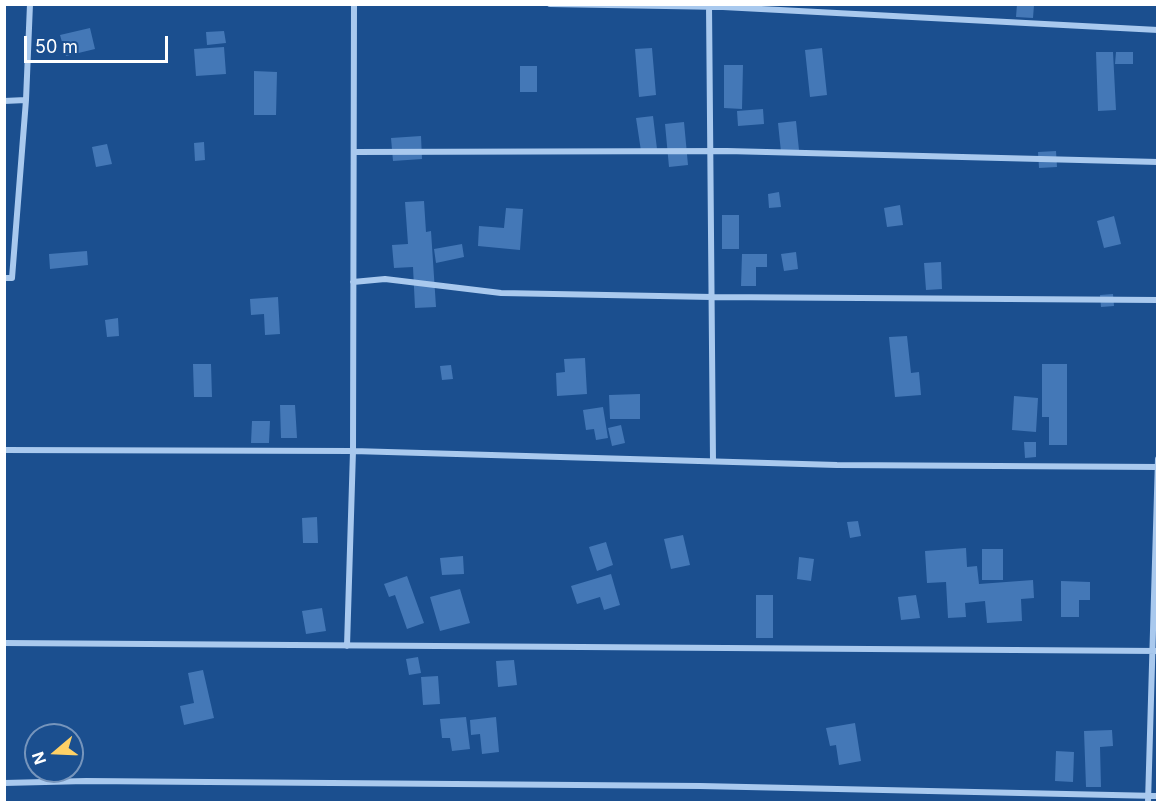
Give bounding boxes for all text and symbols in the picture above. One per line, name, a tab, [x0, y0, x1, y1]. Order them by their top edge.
scale bar	[27, 24, 171, 62]
text: 50 m	[35, 36, 78, 57]
north arrow	[24, 723, 84, 783]
text: N	[27, 749, 50, 767]

